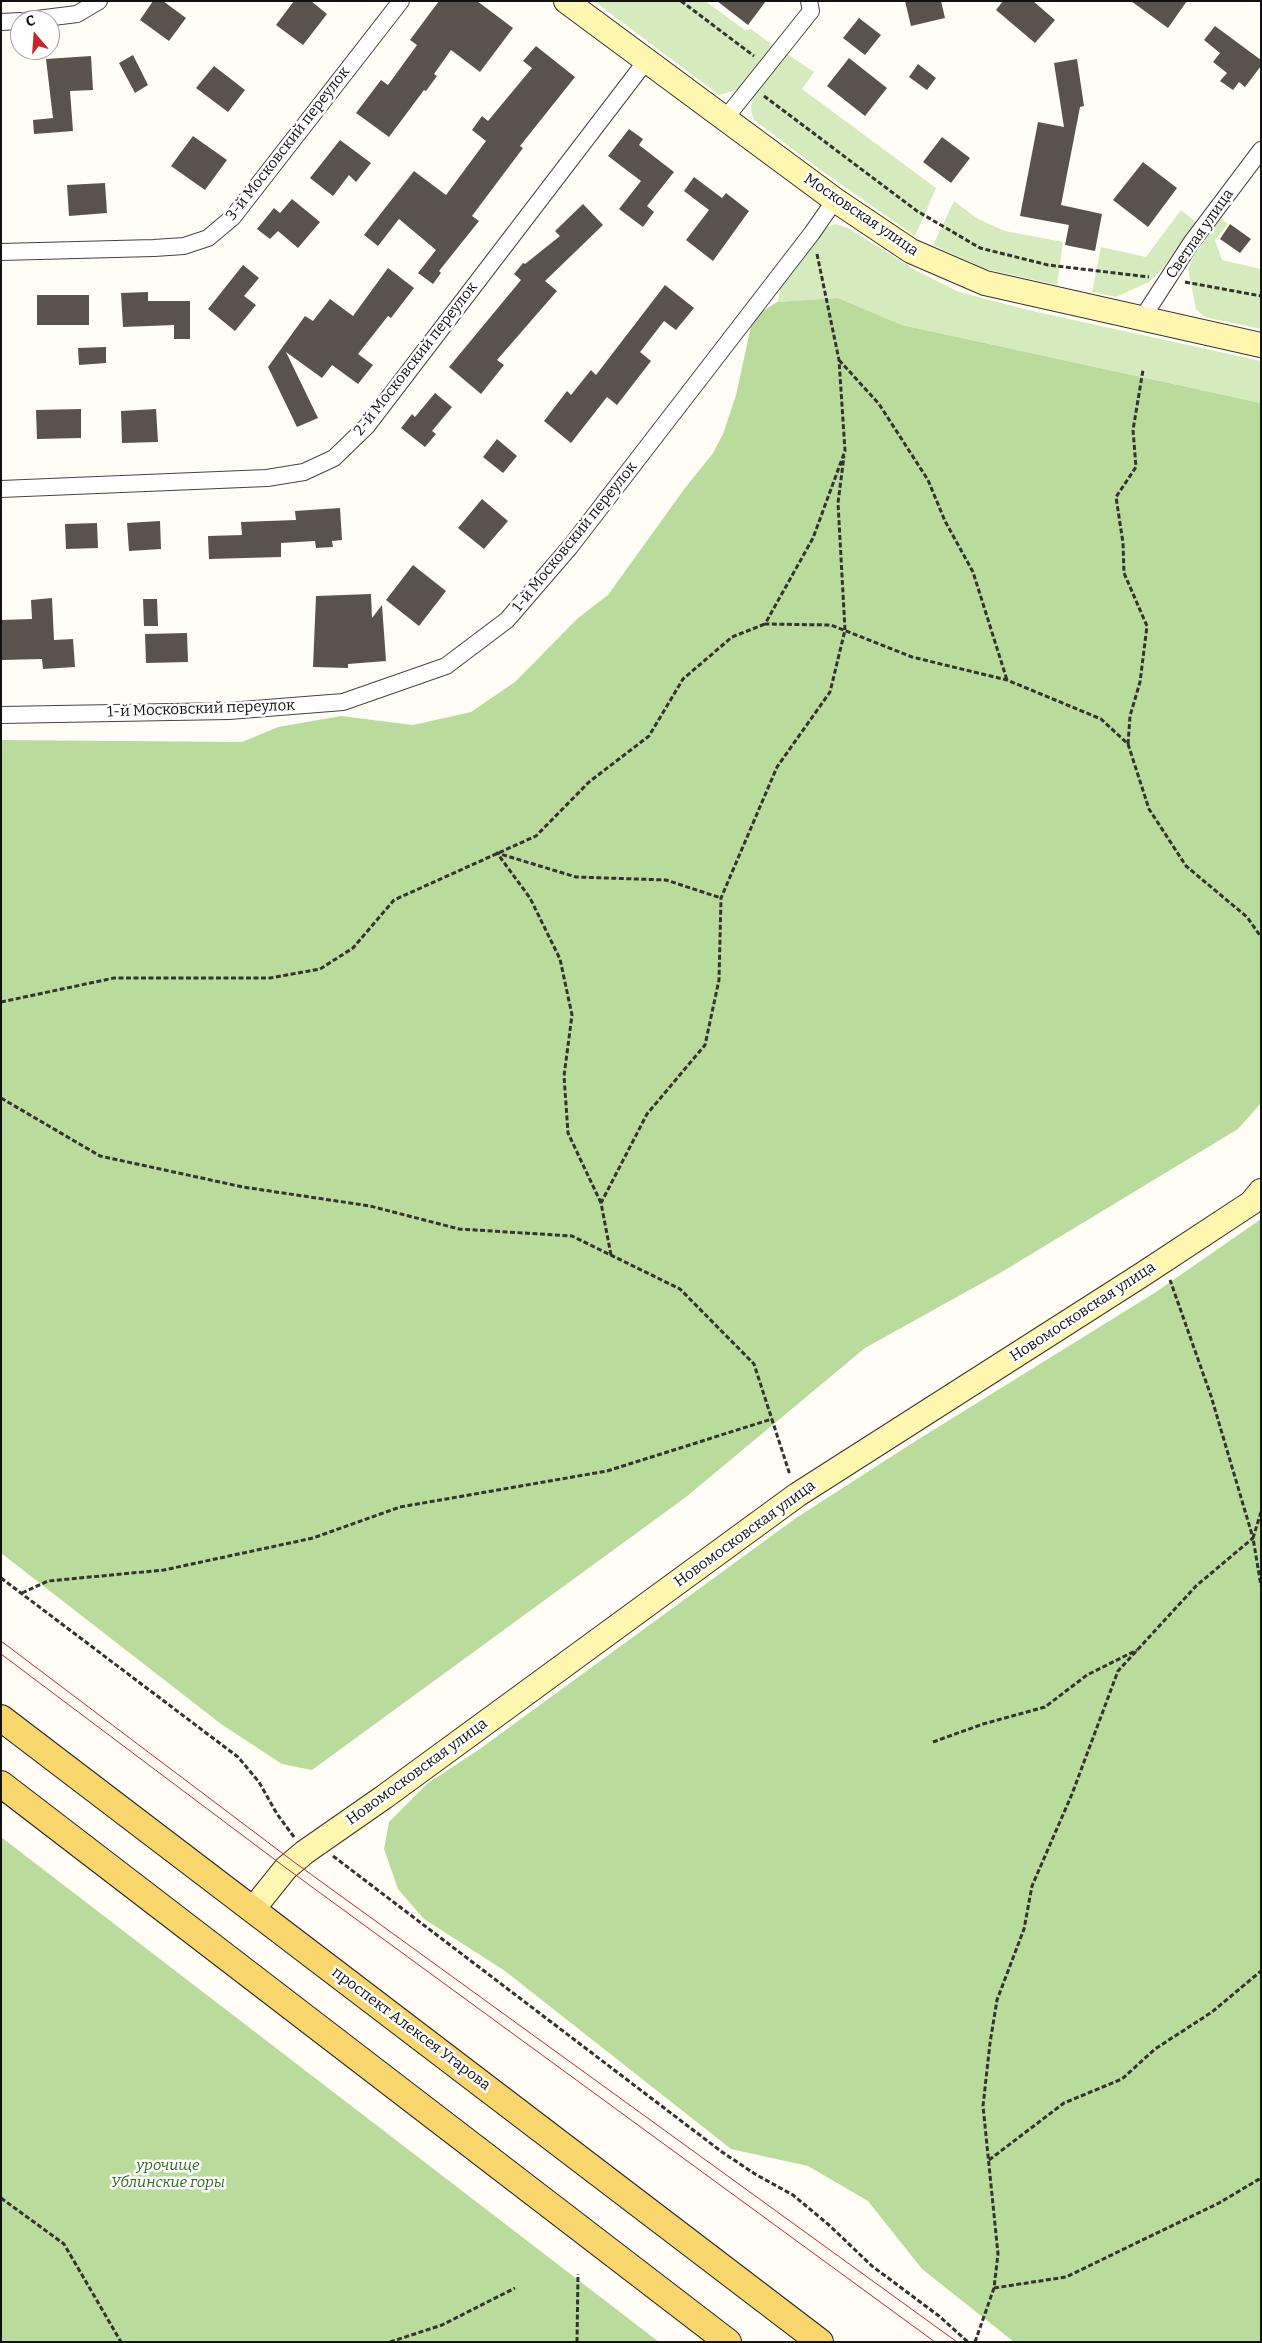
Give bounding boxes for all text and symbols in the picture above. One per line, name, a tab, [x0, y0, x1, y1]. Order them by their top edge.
north arrow	[10, 10, 60, 60]
text: С	[24, 12, 37, 31]
street label: 3-й Московский переулок	[222, 63, 354, 225]
street label: Московская улица	[800, 170, 922, 260]
street label: Светлая улица	[1162, 186, 1238, 282]
street label: 2-й Московский переулок	[350, 279, 482, 439]
street label: 1-й Московский переулок	[509, 458, 641, 616]
street label: 1-й Московский переулок	[107, 697, 295, 721]
street label: Новомосковская улица	[1007, 1258, 1159, 1366]
street label: Новомосковская улица	[671, 1477, 819, 1591]
street label: Новомосковская улица	[343, 1715, 491, 1829]
street label: проспект Алексея Угарова	[328, 1963, 494, 2095]
park label: урочище Ублинские горы	[111, 2157, 225, 2192]

